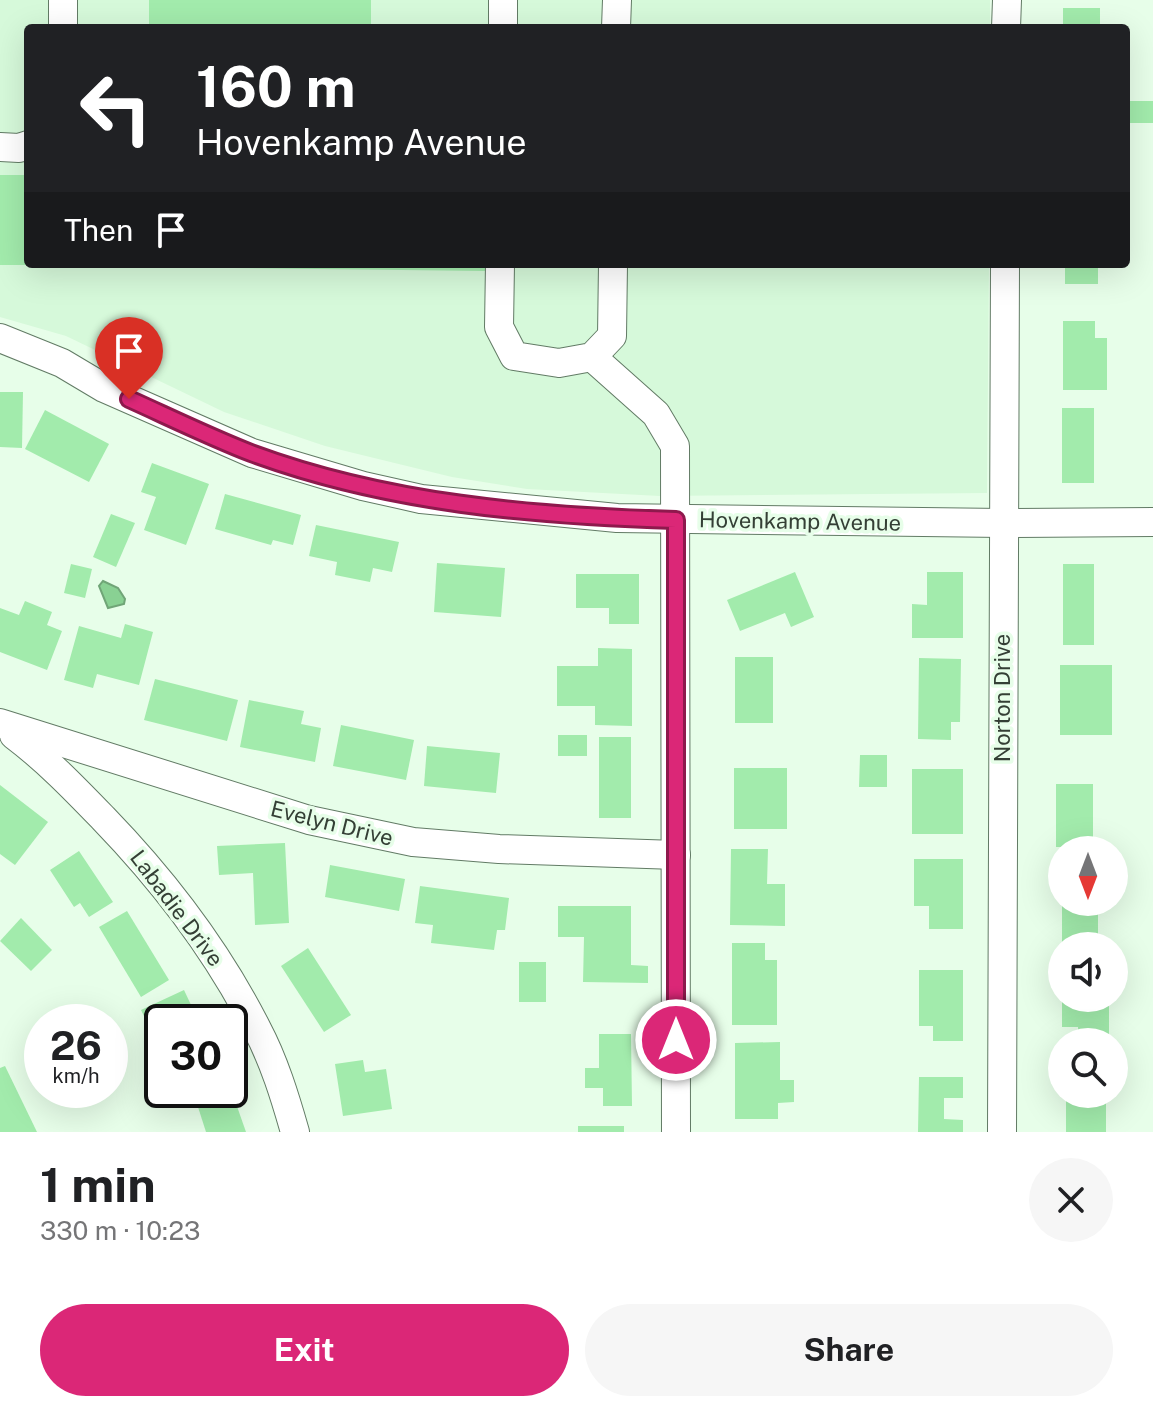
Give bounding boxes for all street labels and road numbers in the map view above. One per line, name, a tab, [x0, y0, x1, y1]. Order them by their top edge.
street label: Hovenkamp Avenue	[699, 506, 901, 536]
street label: Norton Drive	[989, 634, 1015, 762]
street label: Evelyn Drive	[268, 795, 396, 851]
street label: Labadie Drive	[125, 845, 229, 971]

